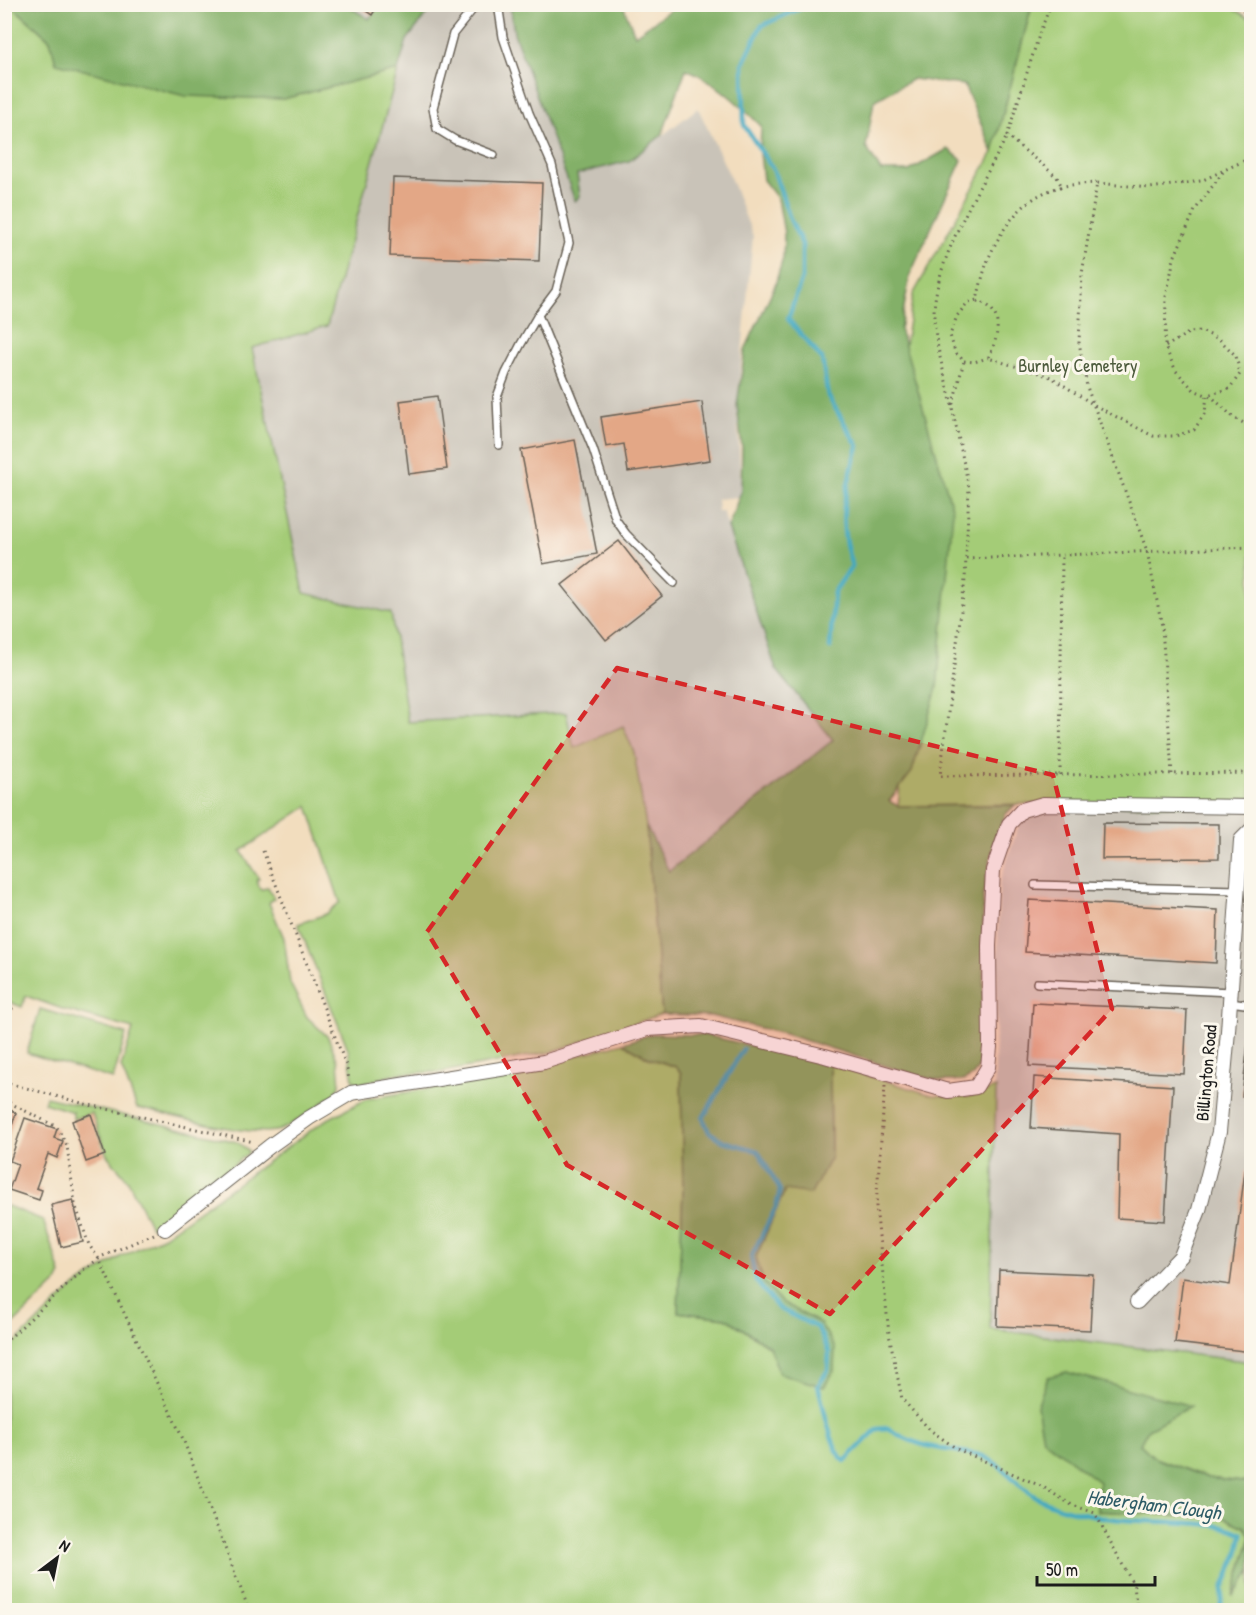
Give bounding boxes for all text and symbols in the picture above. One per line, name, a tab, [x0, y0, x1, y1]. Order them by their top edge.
park label: Burnley Cemetery	[1018, 353, 1138, 378]
street label: Billington Road	[1189, 1024, 1223, 1122]
water label: Habergham Clough	[1086, 1482, 1224, 1527]
north arrow	[27, 1528, 87, 1588]
text: N	[56, 1534, 75, 1557]
scale bar	[1037, 1549, 1156, 1587]
text: 50 m	[1046, 1557, 1078, 1582]

